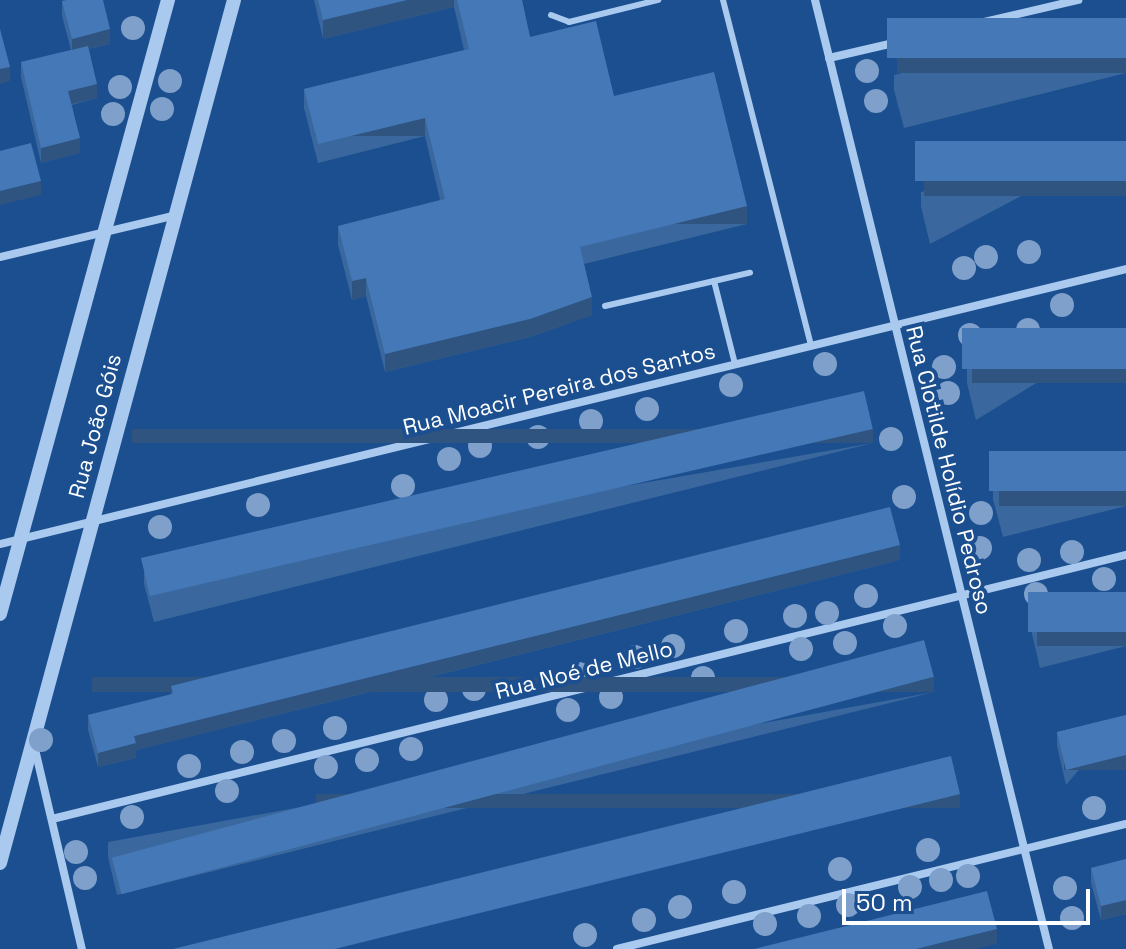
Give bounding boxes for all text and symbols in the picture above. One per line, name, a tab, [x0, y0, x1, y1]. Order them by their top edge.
street label: Rua Clotilde Holídio Pedroso	[900, 323, 998, 617]
street label: Rua Moacir Pereira dos Santos	[400, 337, 718, 441]
street label: Rua João Góis	[63, 351, 127, 501]
street label: Rua Noé de Mello	[493, 635, 675, 705]
scale bar	[846, 873, 1094, 923]
text: 50 m	[856, 887, 913, 918]

